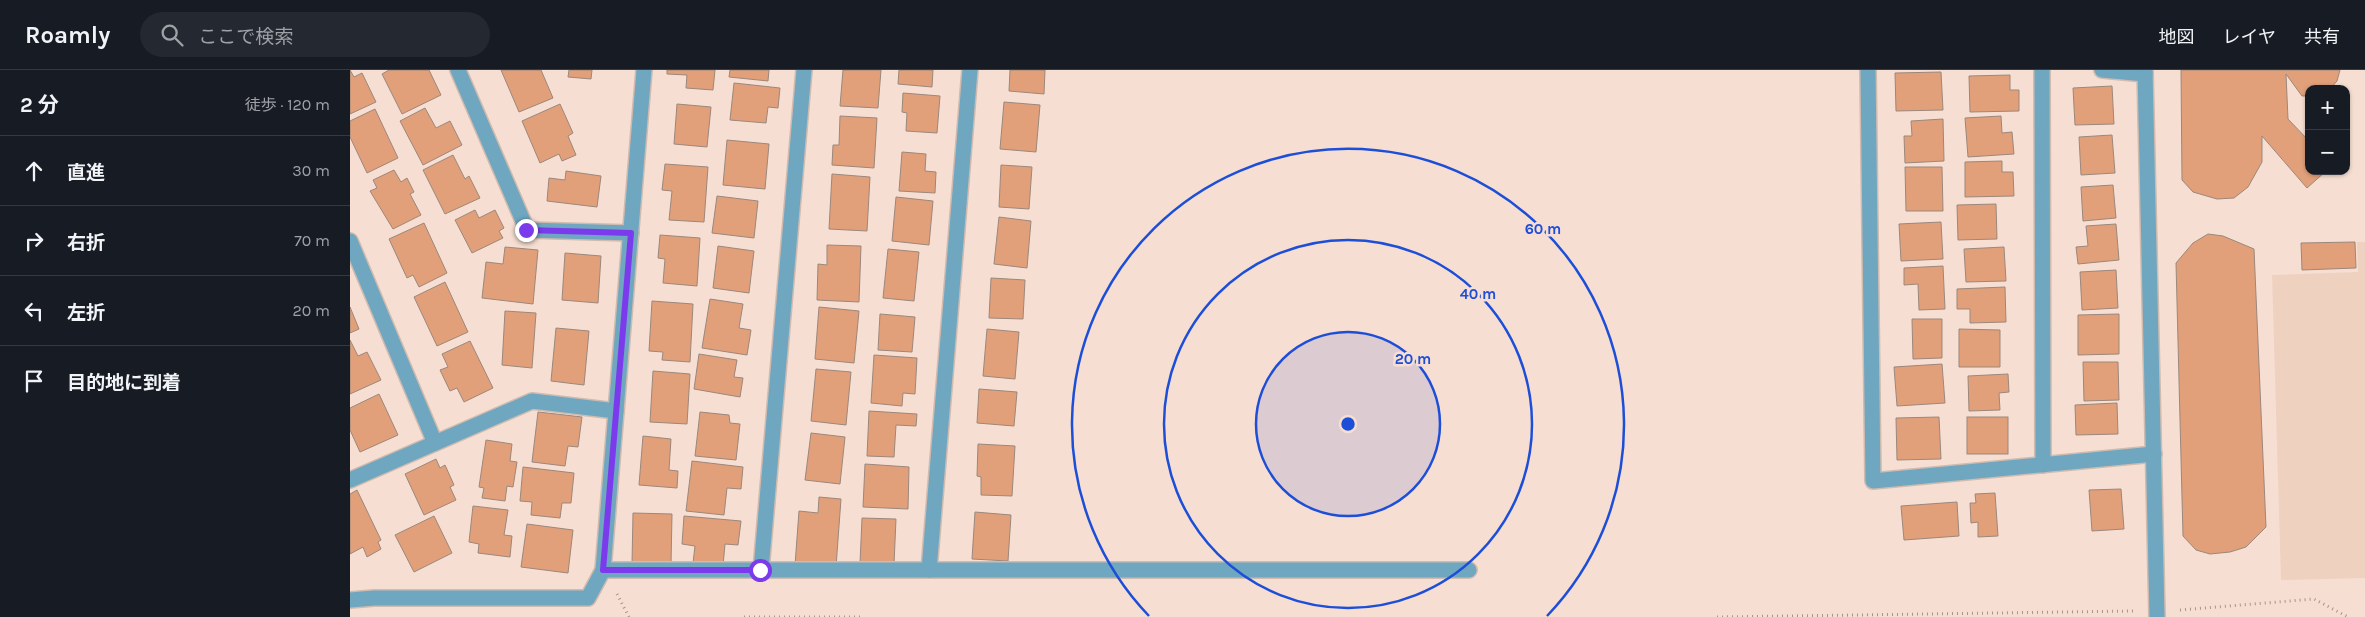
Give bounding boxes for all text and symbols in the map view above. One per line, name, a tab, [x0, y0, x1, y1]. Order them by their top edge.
search box	[140, 12, 490, 57]
text: Roamly	[25, 21, 110, 49]
icon: search	[158, 21, 186, 49]
text: ここで検索	[198, 26, 293, 48]
text: 地図	[2159, 26, 2195, 48]
text: レイヤ	[2223, 26, 2276, 48]
text: 共有	[2304, 26, 2340, 48]
map controls	[2305, 85, 2350, 175]
button: +	[2305, 85, 2350, 130]
text: 2 分	[20, 93, 59, 117]
text: 徒歩 · 120 m	[245, 95, 330, 114]
button: −	[2305, 130, 2350, 175]
icon: ahead	[20, 157, 48, 185]
text: 30 m	[292, 161, 330, 180]
text: 直進	[67, 162, 105, 184]
route end	[515, 219, 538, 242]
text: 60 m	[1525, 220, 1561, 238]
icon: right	[20, 227, 48, 255]
text: 70 m	[294, 231, 330, 250]
text: 右折	[67, 232, 105, 254]
text: 40 m	[1460, 285, 1496, 303]
icon: left	[20, 297, 48, 325]
text: 20 m	[292, 301, 330, 320]
text: 左折	[67, 302, 105, 324]
text: 20 m	[1395, 350, 1431, 368]
icon: arrive	[20, 367, 48, 395]
text: 目的地に到着	[67, 372, 181, 394]
centre of rings	[1339, 415, 1357, 433]
route start	[749, 559, 772, 582]

